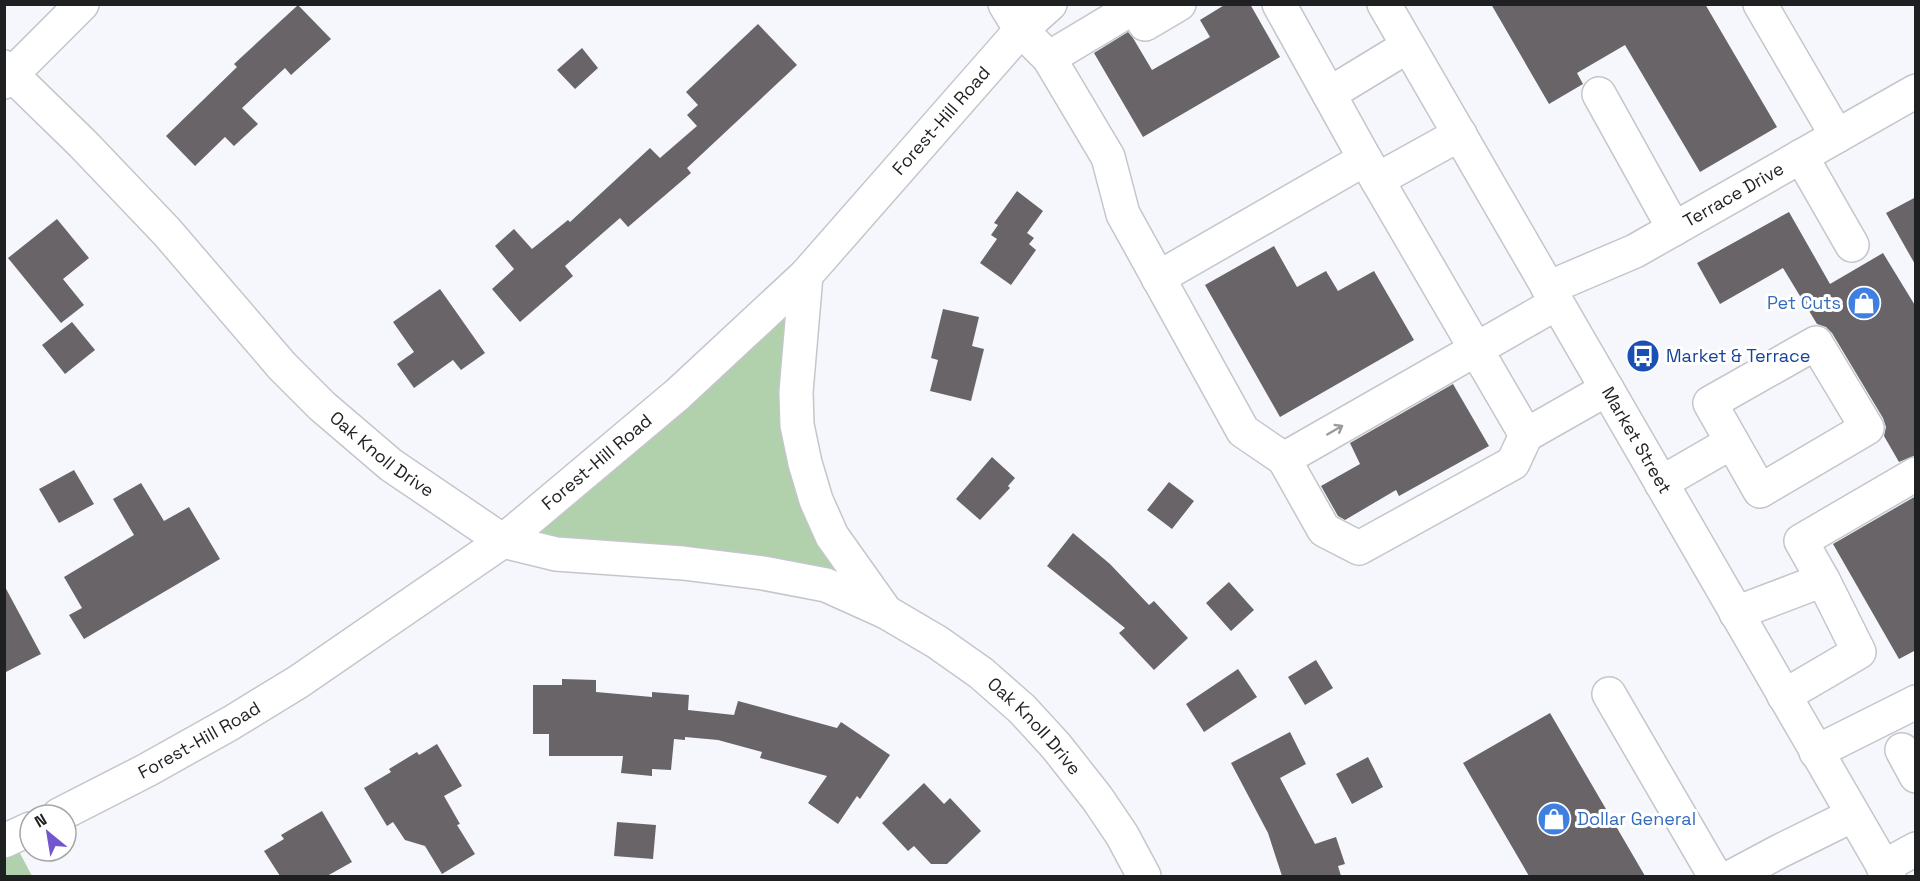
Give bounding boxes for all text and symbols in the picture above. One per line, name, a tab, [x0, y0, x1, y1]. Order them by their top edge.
street label: Forest-Hill Road	[887, 61, 995, 180]
street label: Terrace Drive	[1679, 157, 1788, 232]
shop icon: Pet Cuts	[1846, 285, 1882, 321]
place label: Pet Cuts	[1767, 291, 1841, 314]
bus stop icon: Market & Terrace	[1625, 338, 1661, 374]
place label: Market & Terrace	[1666, 344, 1810, 367]
street label: Market Street	[1597, 382, 1677, 498]
street label: Oak Knoll Drive	[325, 406, 439, 502]
street label: Forest-Hill Road	[537, 409, 656, 515]
one-way arrow	[1326, 423, 1343, 435]
street label: Oak Knoll Drive	[983, 672, 1086, 779]
street label: Forest-Hill Road	[134, 696, 264, 784]
shop icon: Dollar General	[1536, 801, 1572, 837]
north arrow	[18, 803, 78, 863]
place label: Dollar General	[1577, 807, 1696, 830]
text: N	[31, 809, 51, 832]

